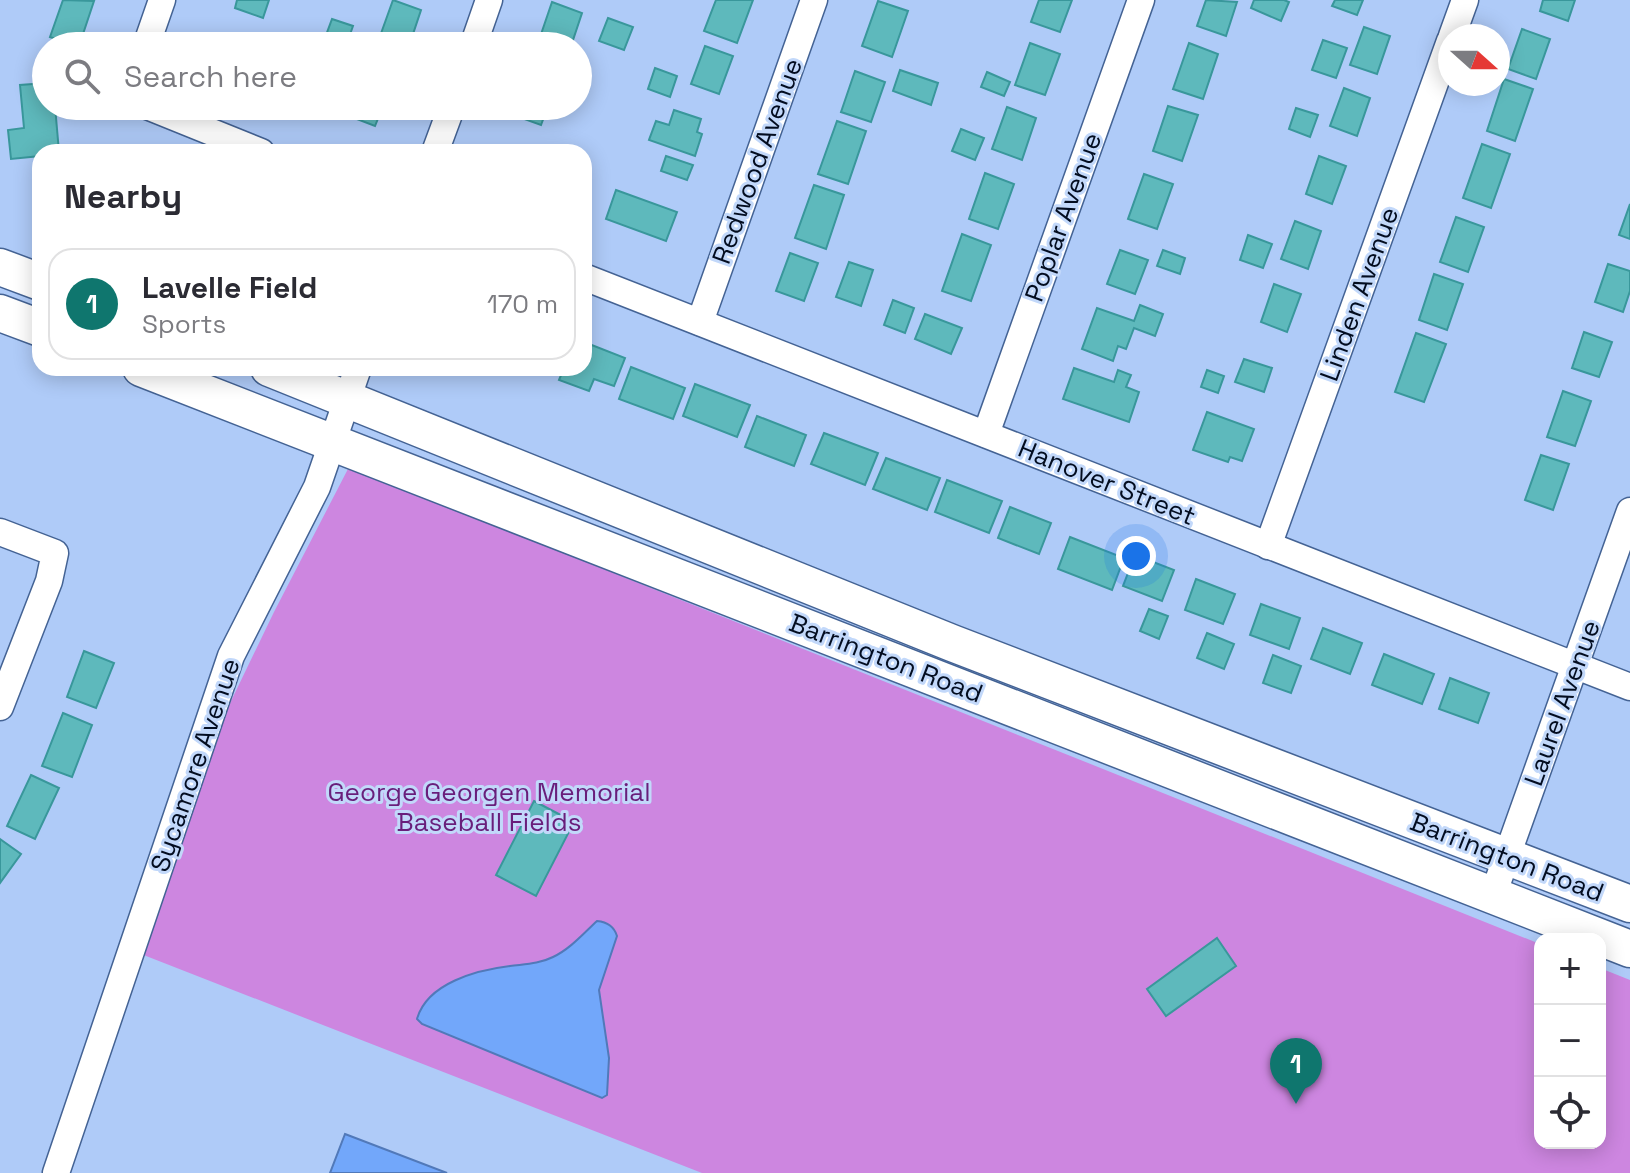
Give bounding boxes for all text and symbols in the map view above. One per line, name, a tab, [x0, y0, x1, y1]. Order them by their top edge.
north arrow	[1438, 24, 1510, 96]
search box	[32, 32, 592, 120]
icon: search	[60, 54, 104, 98]
street label: Redwood Avenue	[704, 54, 810, 268]
text: Search here	[124, 57, 297, 96]
street label: Poplar Avenue	[1017, 128, 1109, 306]
text: Nearby	[64, 175, 182, 218]
street label: Linden Avenue	[1312, 202, 1406, 386]
text: Lavelle Field	[142, 268, 317, 307]
text: 1	[86, 287, 98, 321]
text: 170 m	[487, 287, 558, 321]
text: Sports	[142, 307, 226, 341]
street label: Hanover Street	[1013, 431, 1201, 533]
your location	[1116, 536, 1156, 576]
street label: Barrington Road	[784, 605, 988, 711]
street label: Laurel Avenue	[1516, 615, 1608, 791]
street label: Sycamore Avenue	[143, 654, 247, 876]
park label: George Georgen Memorial Baseball Fields	[327, 775, 651, 839]
street label: Barrington Road	[1405, 804, 1609, 910]
map controls	[1534, 933, 1606, 1149]
button: +	[1534, 933, 1606, 1005]
button: −	[1534, 1005, 1606, 1077]
pin: 1	[1270, 1038, 1322, 1104]
button: locate	[1534, 1077, 1606, 1149]

